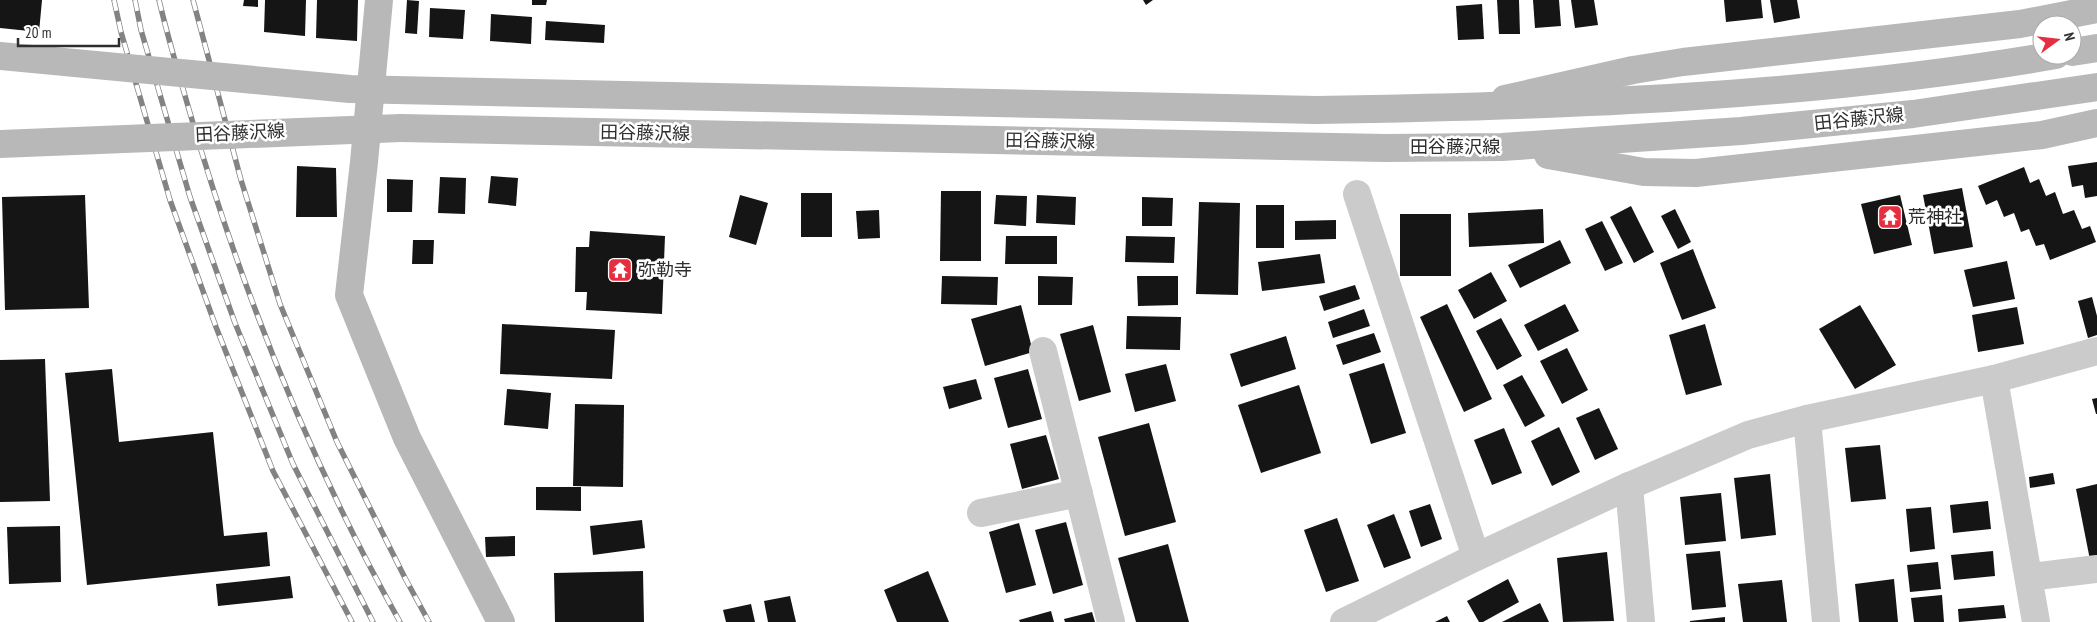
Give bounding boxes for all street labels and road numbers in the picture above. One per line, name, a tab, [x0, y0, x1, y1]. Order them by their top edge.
street label: 田谷藤沢線	[1813, 102, 1905, 135]
street label: 田谷藤沢線	[194, 119, 286, 146]
street label: 田谷藤沢線	[600, 120, 690, 145]
street label: 田谷藤沢線	[1005, 128, 1095, 153]
street label: 田谷藤沢線	[1410, 135, 1500, 158]

